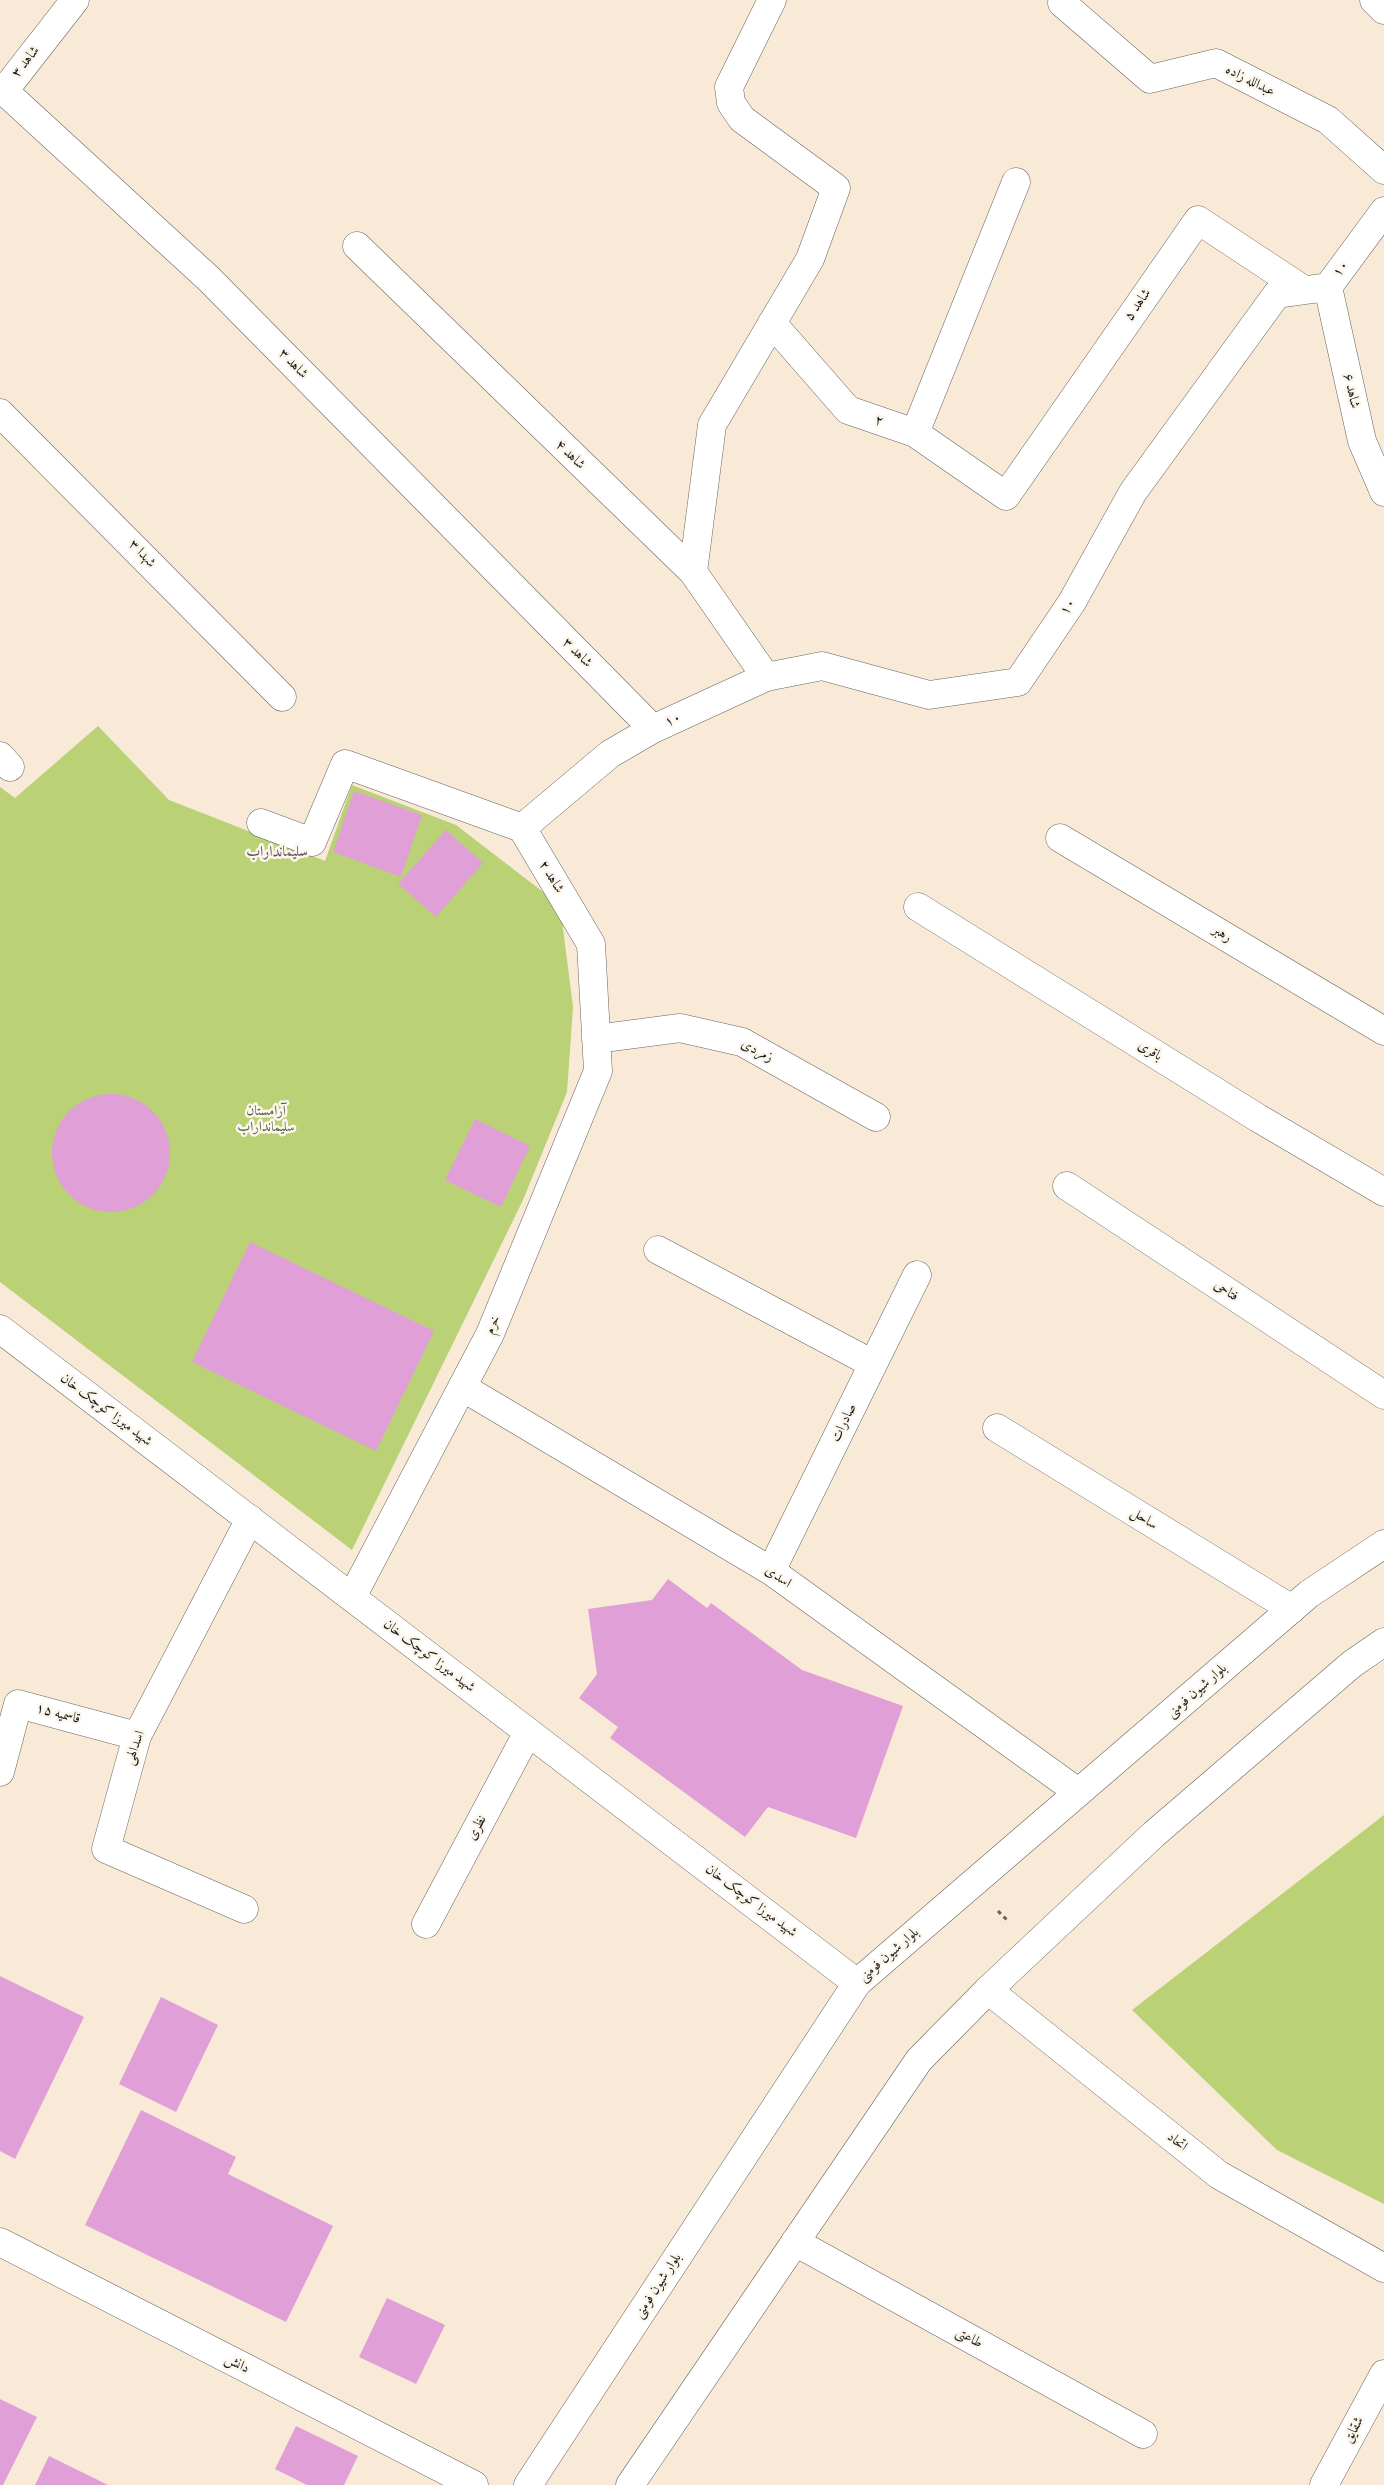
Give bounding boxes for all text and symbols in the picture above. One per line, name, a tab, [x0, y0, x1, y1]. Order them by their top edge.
street label: شاهد ۳	[9, 43, 43, 81]
street label: عبدالله زاده	[1223, 61, 1277, 101]
street label: ۱۰	[1329, 257, 1353, 281]
street label: شاهد ۵	[1121, 286, 1155, 324]
street label: شاهد ۳	[275, 345, 311, 383]
street label: شاهد ۶	[1339, 372, 1363, 410]
street label: ۲	[872, 412, 886, 430]
street label: شاهد ۴	[551, 437, 589, 473]
street label: شهدا ۳	[125, 537, 159, 571]
street label: ۱۰	[1057, 596, 1079, 618]
street label: شاهد ۳	[559, 635, 595, 671]
street label: ۱۰	[662, 709, 684, 731]
district label: سلیمانداراب	[246, 843, 308, 861]
street label: شاهد ۲	[535, 858, 567, 896]
street label: رهبر	[1209, 922, 1235, 946]
street label: زمردی	[738, 1036, 776, 1066]
street label: باقری	[1135, 1037, 1165, 1065]
park label: آرامستان سلیمانداراب	[237, 1104, 295, 1136]
street label: فتاحی	[1211, 1277, 1241, 1305]
street label: خرم	[482, 1313, 504, 1337]
street label: شهید میرزا کوچک خان	[57, 1370, 155, 1450]
street label: صادرات	[827, 1401, 861, 1445]
street label: ساحل	[1127, 1504, 1161, 1534]
street label: اسدی	[762, 1562, 794, 1592]
street label: شهید میرزا کوچک خان	[380, 1616, 478, 1696]
street label: بلوار شیون فومنی	[1164, 1660, 1230, 1722]
street label: قاسمیه ۱۵	[34, 1700, 82, 1728]
street label: اسدالهی	[121, 1729, 149, 1767]
street label: نظری	[464, 1813, 490, 1843]
street label: شهید میرزا کوچک خان	[702, 1861, 800, 1941]
street label: بلوار شیون فومنی	[856, 1924, 922, 1986]
street label: اتحاد	[1163, 2129, 1191, 2155]
street label: بلوار شیون فومنی	[631, 2250, 685, 2322]
street label: طاعتی	[953, 2324, 985, 2352]
street label: دانش	[222, 2351, 252, 2377]
street label: شقایق	[1340, 2414, 1368, 2446]

